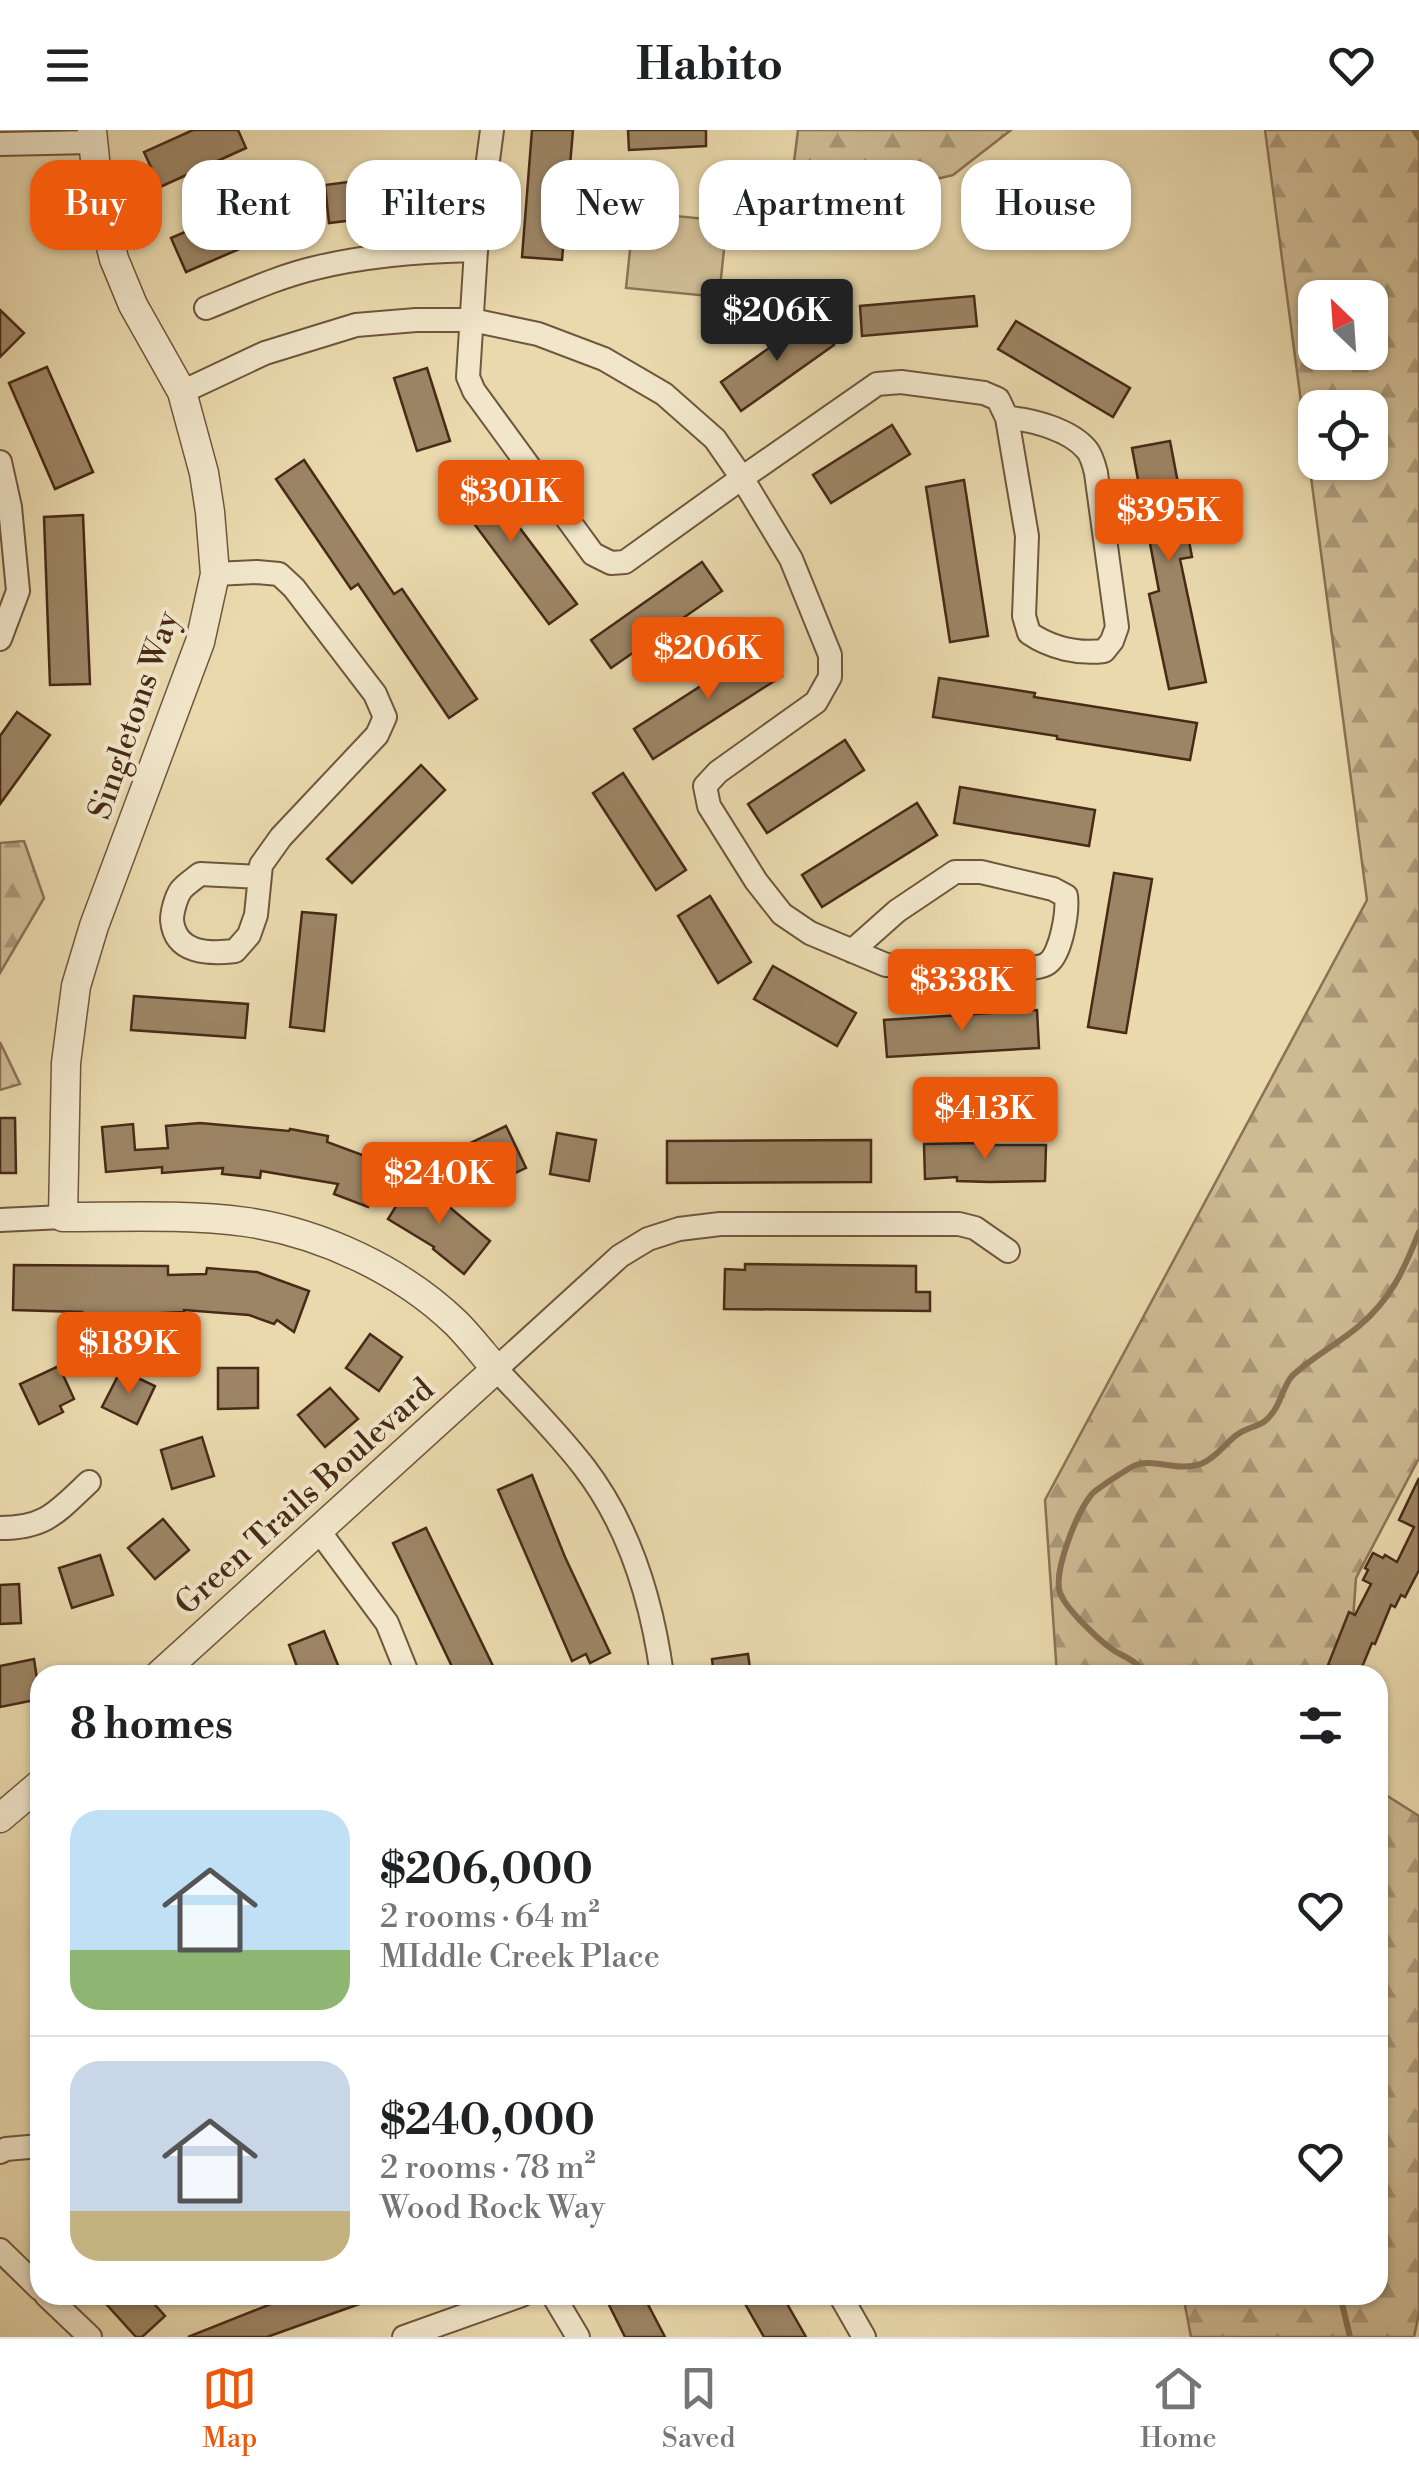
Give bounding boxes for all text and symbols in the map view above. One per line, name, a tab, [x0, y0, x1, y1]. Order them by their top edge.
text: Habito	[636, 37, 783, 94]
icon: menu	[40, 38, 95, 93]
icon: heart	[1324, 38, 1379, 93]
chip: Buy	[30, 160, 162, 250]
chip: Rent	[182, 160, 326, 250]
chip: Filters	[346, 160, 521, 250]
chip: New	[541, 160, 679, 250]
chip: Apartment	[699, 160, 941, 250]
chip: House	[961, 160, 1131, 250]
pin: $206K	[707, 279, 847, 364]
north arrow	[1298, 280, 1388, 370]
map controls	[1298, 280, 1388, 480]
text: $206K	[723, 291, 831, 331]
button: locate	[1298, 390, 1388, 480]
pin: $301K	[441, 460, 581, 545]
text: $301K	[460, 472, 562, 512]
pin: $395K	[1099, 479, 1239, 564]
text: $395K	[1117, 491, 1221, 531]
street label: Singletons Way	[80, 606, 188, 825]
pin: $206K	[638, 617, 778, 702]
text: $206K	[654, 629, 762, 669]
pin: $338K	[892, 949, 1032, 1034]
text: $338K	[910, 961, 1014, 1001]
pin: $413K	[915, 1077, 1055, 1162]
text: $413K	[935, 1089, 1035, 1129]
pin: $240K	[369, 1142, 509, 1227]
text: $240K	[384, 1154, 494, 1194]
pin: $189K	[59, 1312, 199, 1397]
text: $189K	[79, 1324, 179, 1364]
street label: Green Trails Boulevard	[167, 1370, 442, 1624]
icon: filters	[1293, 1698, 1348, 1753]
text: 8 homes	[70, 1699, 233, 1752]
text: $206,000	[380, 1844, 593, 1897]
icon: home	[150, 1850, 270, 1970]
icon: heart	[1293, 1883, 1348, 1938]
text: 2 rooms · 64 m²	[380, 1897, 600, 1937]
text: MIddle Creek Place	[380, 1937, 660, 1977]
text: $240,000	[380, 2095, 595, 2148]
icon: home	[150, 2101, 270, 2221]
icon: heart	[1293, 2134, 1348, 2189]
text: 2 rooms · 78 m²	[380, 2148, 596, 2188]
text: Wood Rock Way	[380, 2188, 605, 2228]
tab: Map	[202, 2361, 257, 2456]
tab: Saved	[662, 2361, 735, 2456]
tab: Home	[1140, 2361, 1217, 2456]

